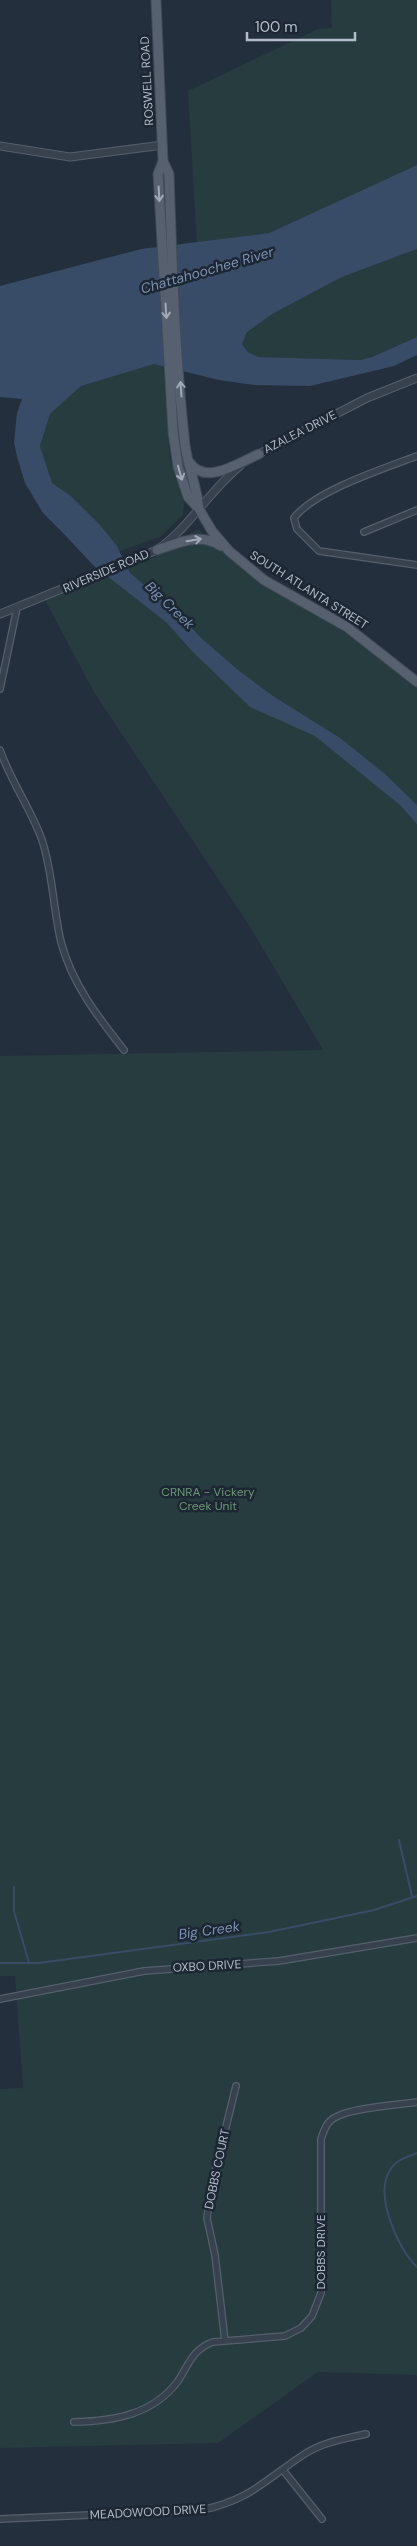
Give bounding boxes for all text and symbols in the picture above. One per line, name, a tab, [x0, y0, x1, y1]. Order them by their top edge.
scale bar	[247, 10, 354, 42]
text: 100 m	[255, 17, 298, 37]
street label: ROSWELL ROAD	[137, 36, 157, 126]
one-way arrow	[154, 186, 163, 202]
water label: Chattahoochee River	[138, 242, 276, 298]
one-way arrow	[161, 303, 170, 319]
one-way arrow	[176, 381, 185, 397]
street label: AZALEA DRIVE	[261, 407, 339, 457]
one-way arrow	[175, 464, 185, 480]
one-way arrow	[186, 535, 202, 545]
street label: RIVERSIDE ROAD	[61, 546, 151, 596]
street label: SOUTH ATLANTA STREET	[247, 547, 371, 633]
water label: Big Creek	[142, 577, 199, 633]
park label: CRNRA - Vickery Creek Unit	[161, 1484, 255, 1514]
water label: Big Creek	[177, 1917, 242, 1943]
street label: OXBO DRIVE	[172, 1956, 242, 1976]
street label: DOBBS COURT	[201, 2127, 233, 2211]
street label: DOBBS DRIVE	[313, 2214, 329, 2290]
street label: MEADOWOOD DRIVE	[89, 2501, 207, 2523]

